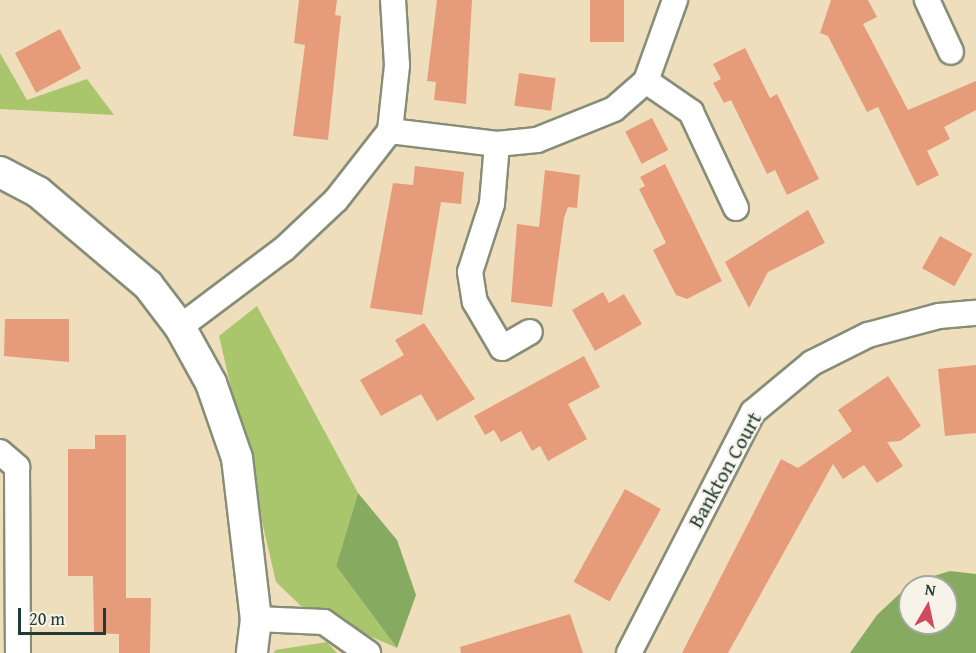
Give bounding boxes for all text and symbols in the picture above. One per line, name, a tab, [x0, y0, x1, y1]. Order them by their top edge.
street label: Bankton Court	[683, 408, 767, 532]
north arrow	[898, 575, 958, 635]
text: N	[923, 577, 938, 602]
scale bar	[21, 596, 110, 634]
text: 20 m	[29, 605, 65, 632]

